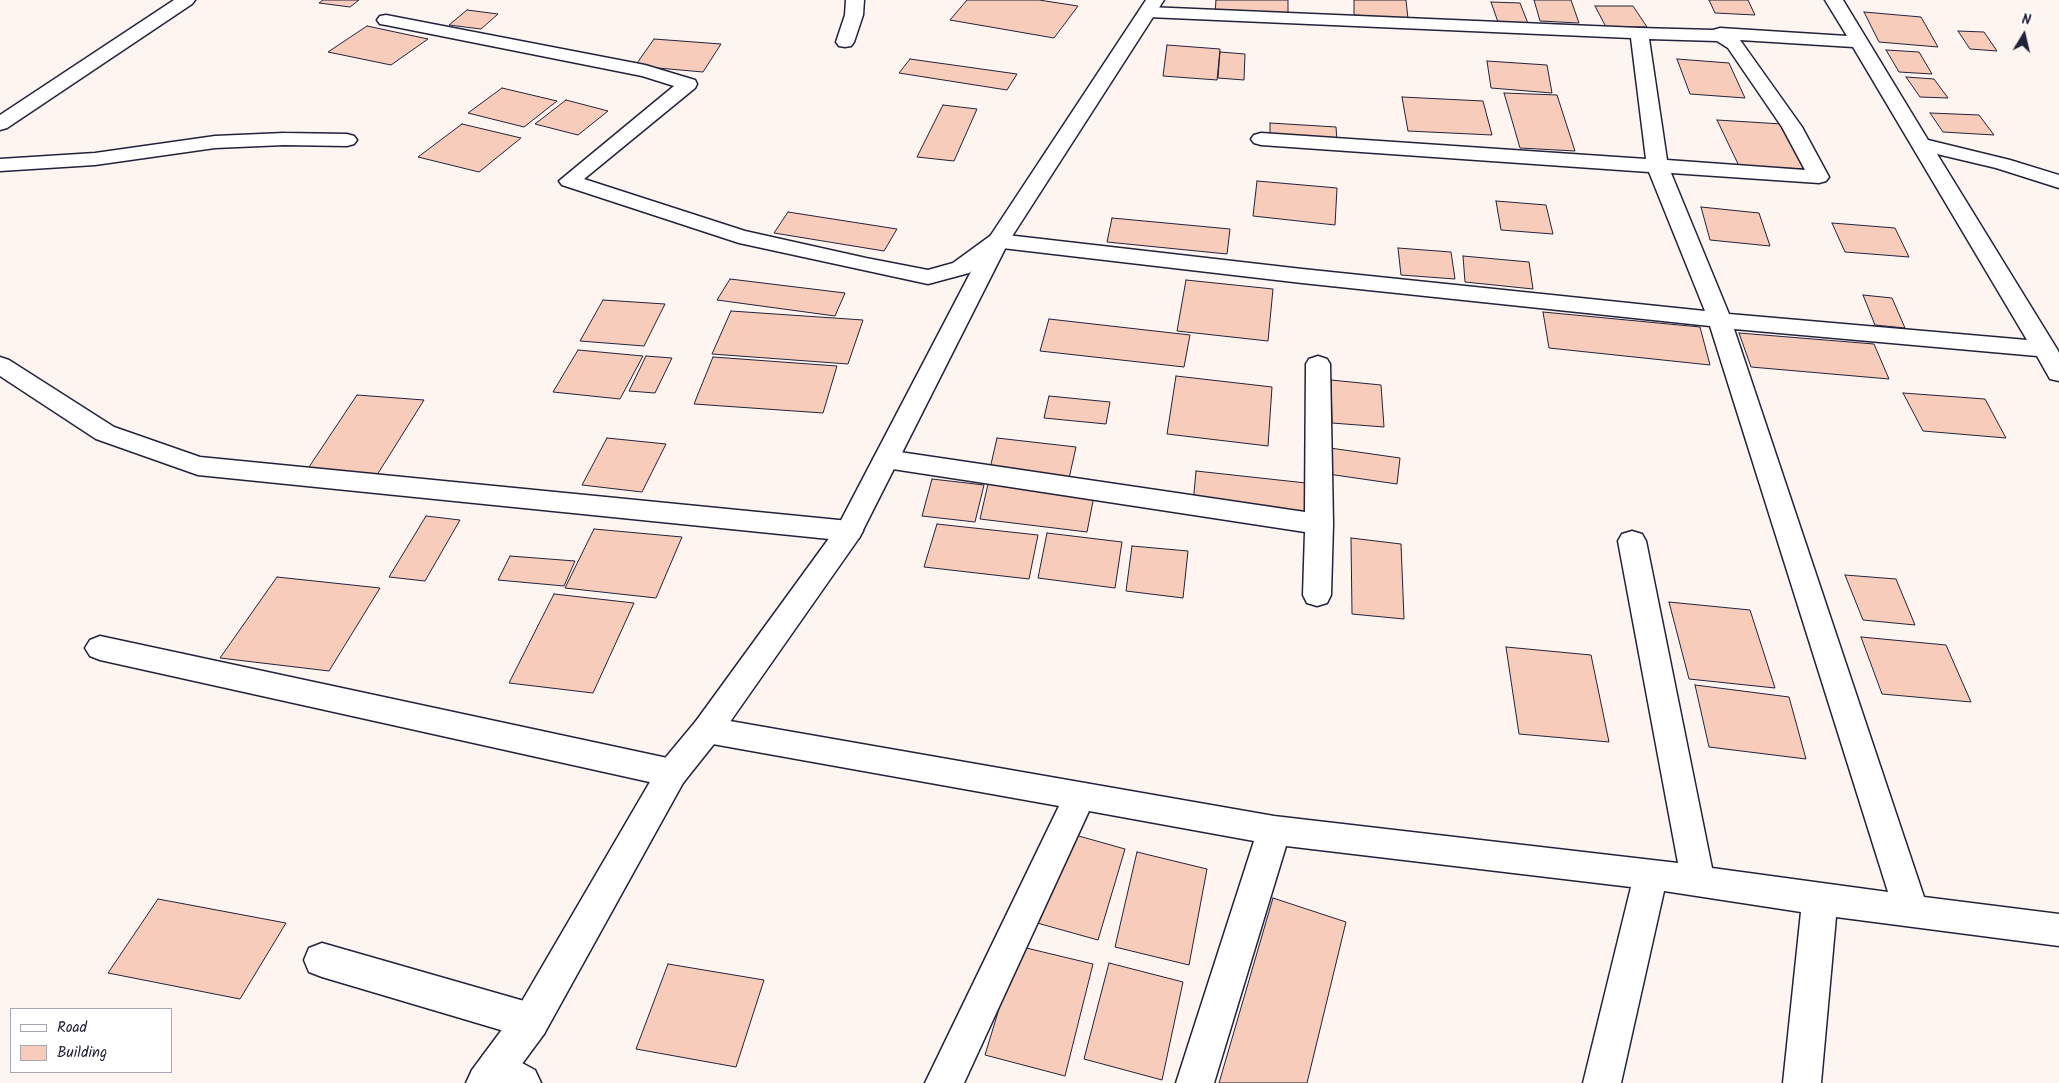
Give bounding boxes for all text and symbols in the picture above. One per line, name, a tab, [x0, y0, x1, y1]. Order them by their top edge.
text: N	[2020, 9, 2032, 32]
north arrow	[1999, 10, 2049, 60]
legend	[10, 1008, 172, 1073]
text: Road	[57, 1016, 87, 1040]
text: Building	[57, 1041, 107, 1065]

